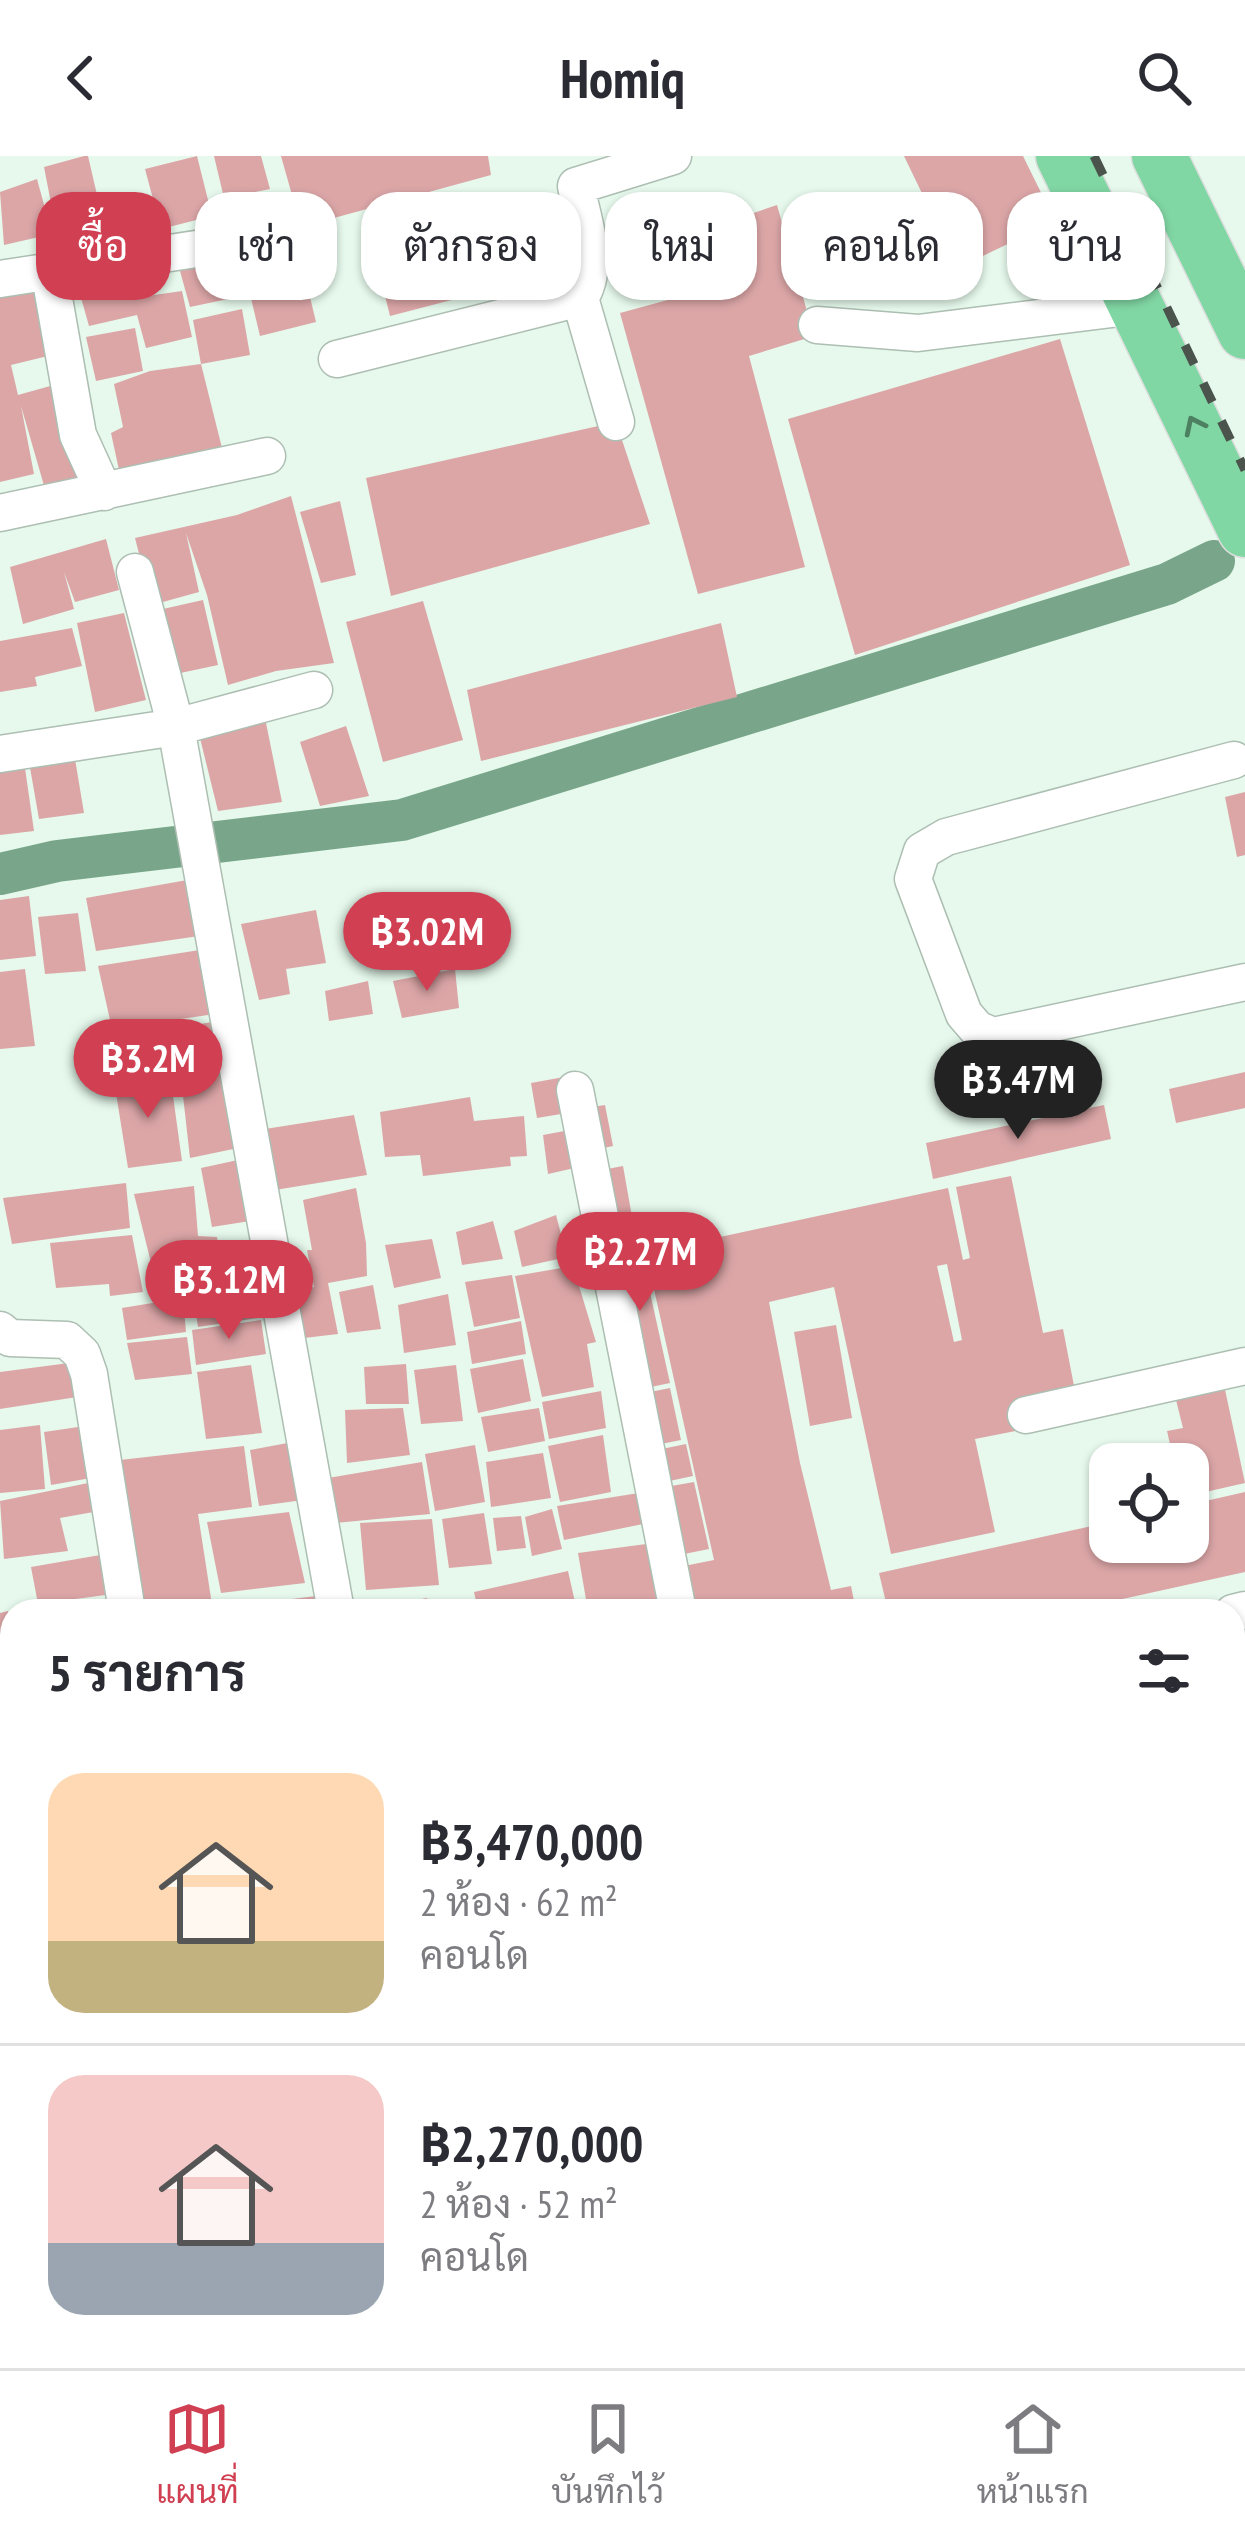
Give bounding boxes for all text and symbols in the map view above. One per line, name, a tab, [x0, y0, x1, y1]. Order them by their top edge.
text: Homiq	[560, 43, 685, 113]
icon: back	[48, 45, 114, 111]
icon: search	[1131, 45, 1197, 111]
chip: ซื้อ	[36, 192, 171, 300]
chip: เช่า	[195, 192, 337, 300]
chip: ตัวกรอง	[361, 192, 581, 300]
chip: ใหม่	[605, 192, 757, 300]
chip: คอนโด	[781, 192, 983, 300]
chip: บ้าน	[1007, 192, 1165, 300]
one-way arrow	[1185, 416, 1208, 437]
pin: ฿3.02M	[329, 892, 525, 994]
text: ฿3.02M	[370, 905, 484, 956]
pin: ฿3.2M	[64, 1019, 232, 1121]
text: ฿3.2M	[101, 1032, 195, 1083]
pin: ฿3.47M	[920, 1040, 1116, 1142]
text: ฿3.47M	[961, 1053, 1075, 1104]
pin: ฿2.27M	[542, 1212, 738, 1314]
text: ฿2.27M	[583, 1225, 697, 1276]
pin: ฿3.12M	[131, 1240, 327, 1342]
text: ฿3.12M	[172, 1253, 286, 1304]
map controls	[1089, 1443, 1209, 1563]
button: locate	[1089, 1443, 1209, 1563]
icon: filters	[1131, 1638, 1197, 1704]
text: 5 รายการ	[48, 1639, 246, 1705]
text: ฿3,470,000	[420, 1808, 643, 1874]
icon: home	[144, 1821, 288, 1965]
text: 2 ห้อง · 62 m²	[420, 1876, 618, 1927]
text: คอนโด	[420, 1929, 529, 1980]
text: ฿2,270,000	[420, 2110, 643, 2176]
icon: home	[144, 2123, 288, 2267]
text: 2 ห้อง · 52 m²	[420, 2178, 618, 2229]
text: คอนโด	[420, 2231, 529, 2282]
tab: แผนที่	[156, 2396, 239, 2512]
tab: บันทึกไว้	[551, 2396, 664, 2512]
tab: หน้าแรก	[977, 2396, 1089, 2512]

